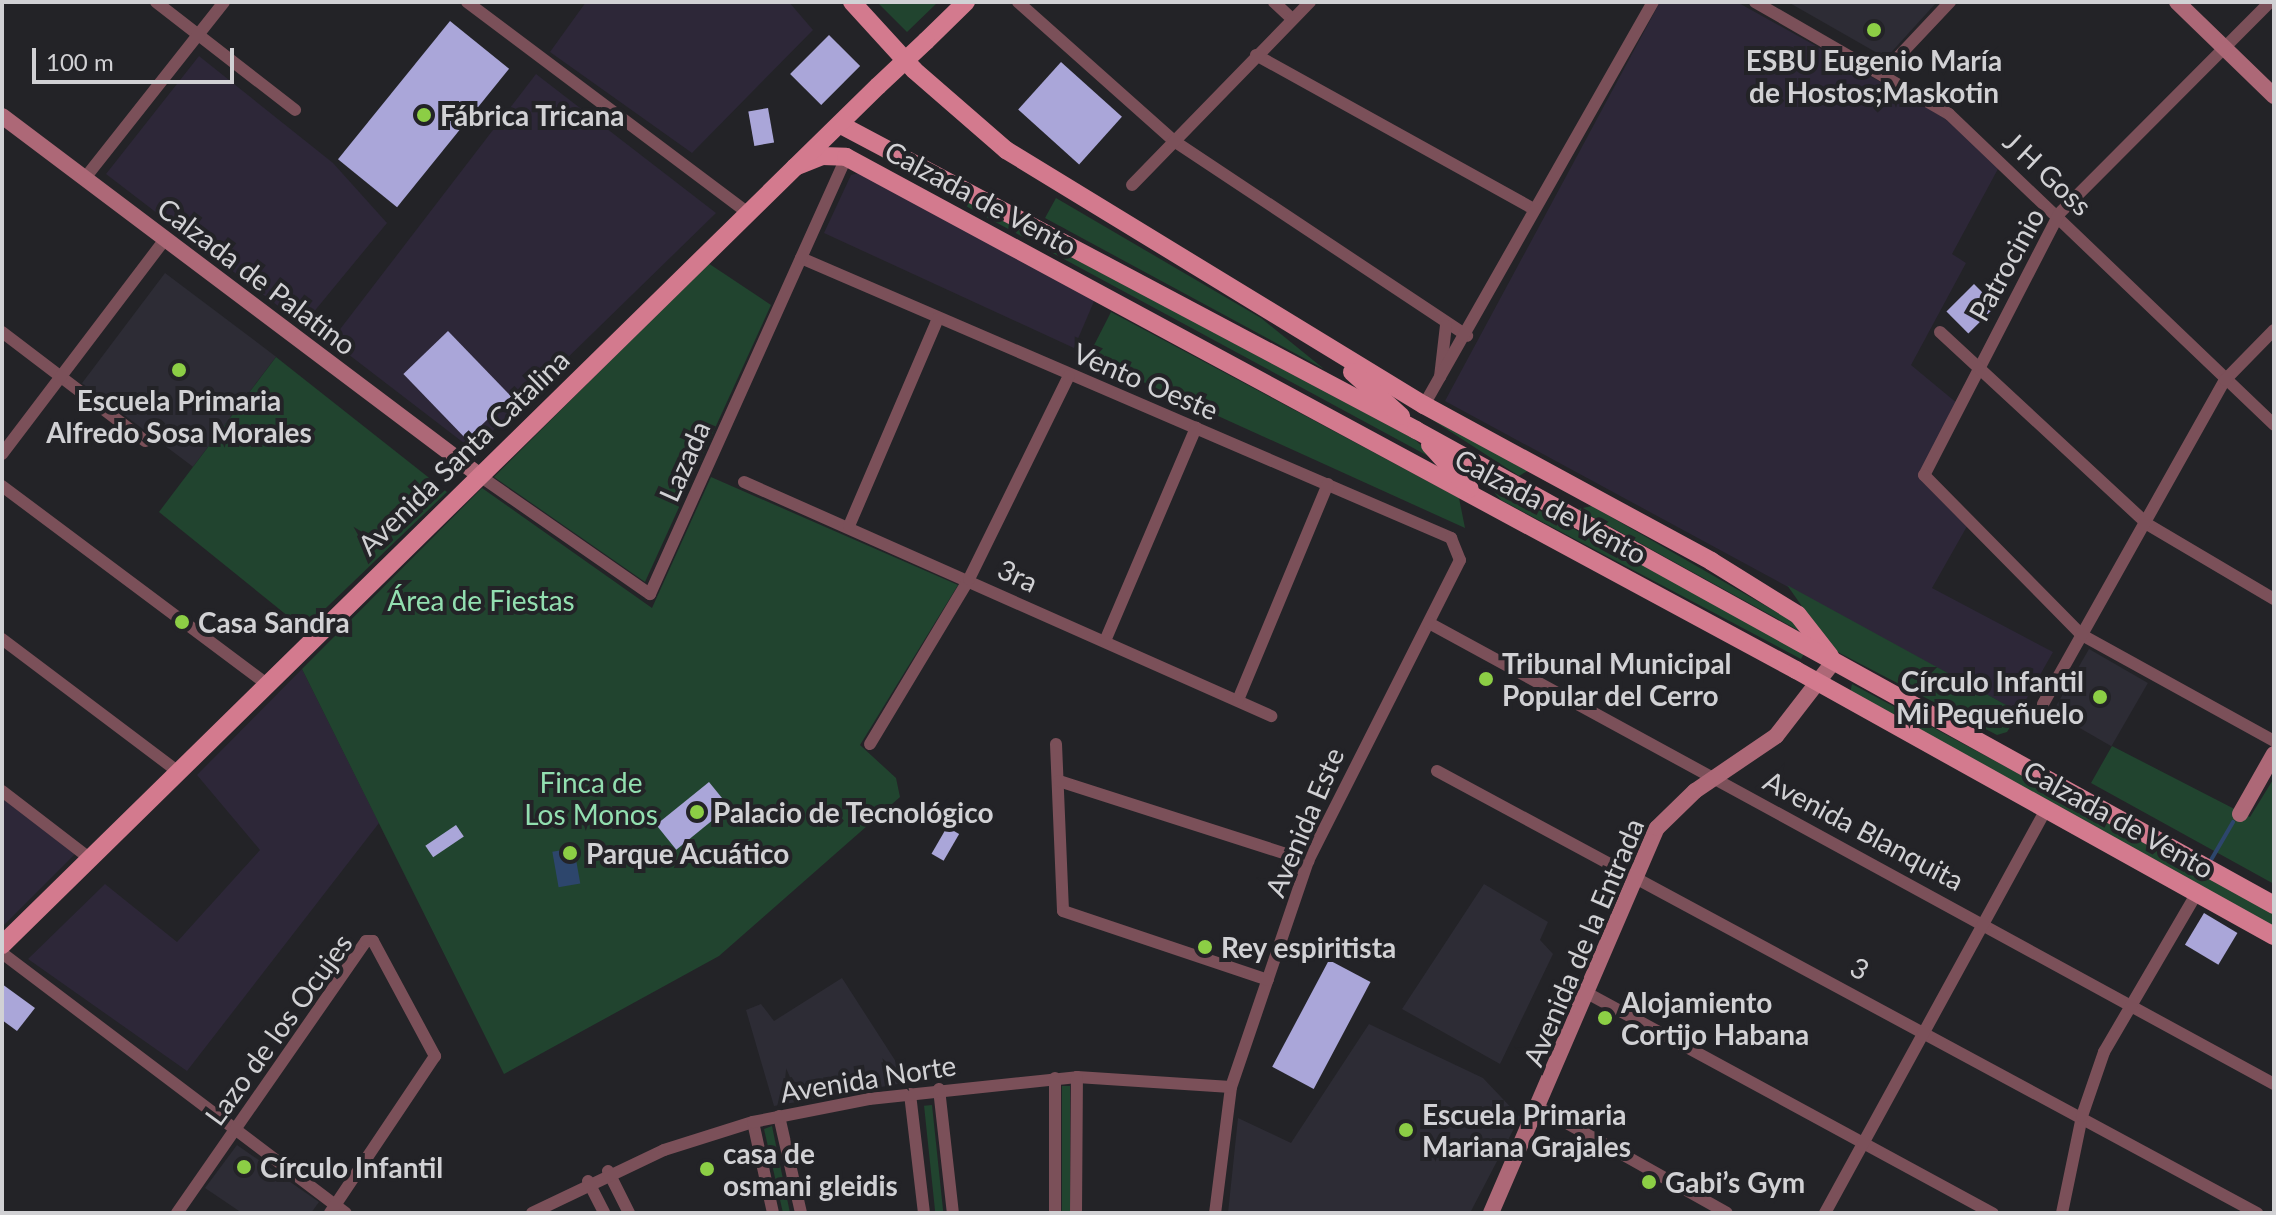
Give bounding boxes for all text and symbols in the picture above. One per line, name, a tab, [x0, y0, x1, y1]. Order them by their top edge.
marker: ESBU Eugenio María de Hostos;Maskotin	[1865, 21, 1883, 39]
scale bar	[36, 32, 238, 82]
place label: ESBU Eugenio María de Hostos;Maskotin	[1746, 43, 2002, 109]
text: 100 m	[46, 47, 114, 76]
place label: Fábrica Tricana	[440, 98, 625, 132]
marker: Fábrica Tricana	[415, 106, 433, 124]
street label: J H Goss	[1997, 124, 2099, 222]
street label: Calzada de Vento	[879, 133, 1083, 263]
street label: Calzada de Palatino	[151, 190, 363, 362]
street label: Patrocinio	[1961, 202, 2051, 326]
street label: Vento Oeste	[1069, 335, 1223, 427]
street label: Avenida Santa Catalina	[350, 342, 576, 562]
marker: Escuela Primaria Alfredo Sosa Morales	[170, 361, 188, 379]
place label: Escuela Primaria Alfredo Sosa Morales	[46, 383, 312, 449]
street label: Lazada	[651, 416, 717, 506]
street label: Calzada de Vento	[1449, 441, 1653, 571]
street label: 3ra	[993, 551, 1043, 599]
park label: Área de Fiestas	[387, 583, 575, 617]
place label: Casa Sandra	[198, 605, 350, 639]
marker: Casa Sandra	[173, 613, 191, 631]
place label: Tribunal Municipal Popular del Cerro	[1502, 646, 1732, 712]
place label: Círculo Infantil Mi Pequeñuelo	[1896, 664, 2084, 730]
marker: Tribunal Municipal Popular del Cerro	[1477, 670, 1495, 688]
marker: Círculo Infantil Mi Pequeñuelo	[2091, 688, 2109, 706]
street label: Avenida Este	[1258, 742, 1350, 902]
street label: Calzada de Vento	[2018, 753, 2220, 885]
street label: Avenida Blanquita	[1758, 763, 1970, 897]
park label: Finca de Los Monos	[524, 765, 658, 831]
place label: Palacio de Tecnológico	[713, 795, 994, 829]
marker: Palacio de Tecnológico	[688, 803, 706, 821]
street label: Avenida de la Entrada	[1516, 813, 1650, 1071]
place label: Parque Acuático	[586, 836, 790, 870]
marker: Parque Acuático	[561, 844, 579, 862]
street label: Lazo de los Ocujes	[197, 927, 359, 1131]
place label: Rey espiritista	[1221, 930, 1397, 964]
marker: Rey espiritista	[1196, 938, 1214, 956]
street label: 3	[1845, 949, 1875, 987]
place label: Alojamiento Cortijo Habana	[1621, 985, 1809, 1051]
marker: Alojamiento Cortijo Habana	[1596, 1009, 1614, 1027]
street label: Avenida Norte	[778, 1048, 958, 1108]
place label: Escuela Primaria Mariana Grajales	[1422, 1097, 1631, 1163]
marker: Escuela Primaria Mariana Grajales	[1397, 1121, 1415, 1139]
place label: casa de osmani gleidis	[723, 1136, 898, 1202]
place label: Círculo Infantil	[260, 1150, 443, 1184]
marker: Círculo Infantil	[235, 1158, 253, 1176]
marker: casa de osmani gleidis	[698, 1160, 716, 1178]
place label: Gabi’s Gym	[1665, 1165, 1805, 1199]
marker: Gabi’s Gym	[1640, 1173, 1658, 1191]

